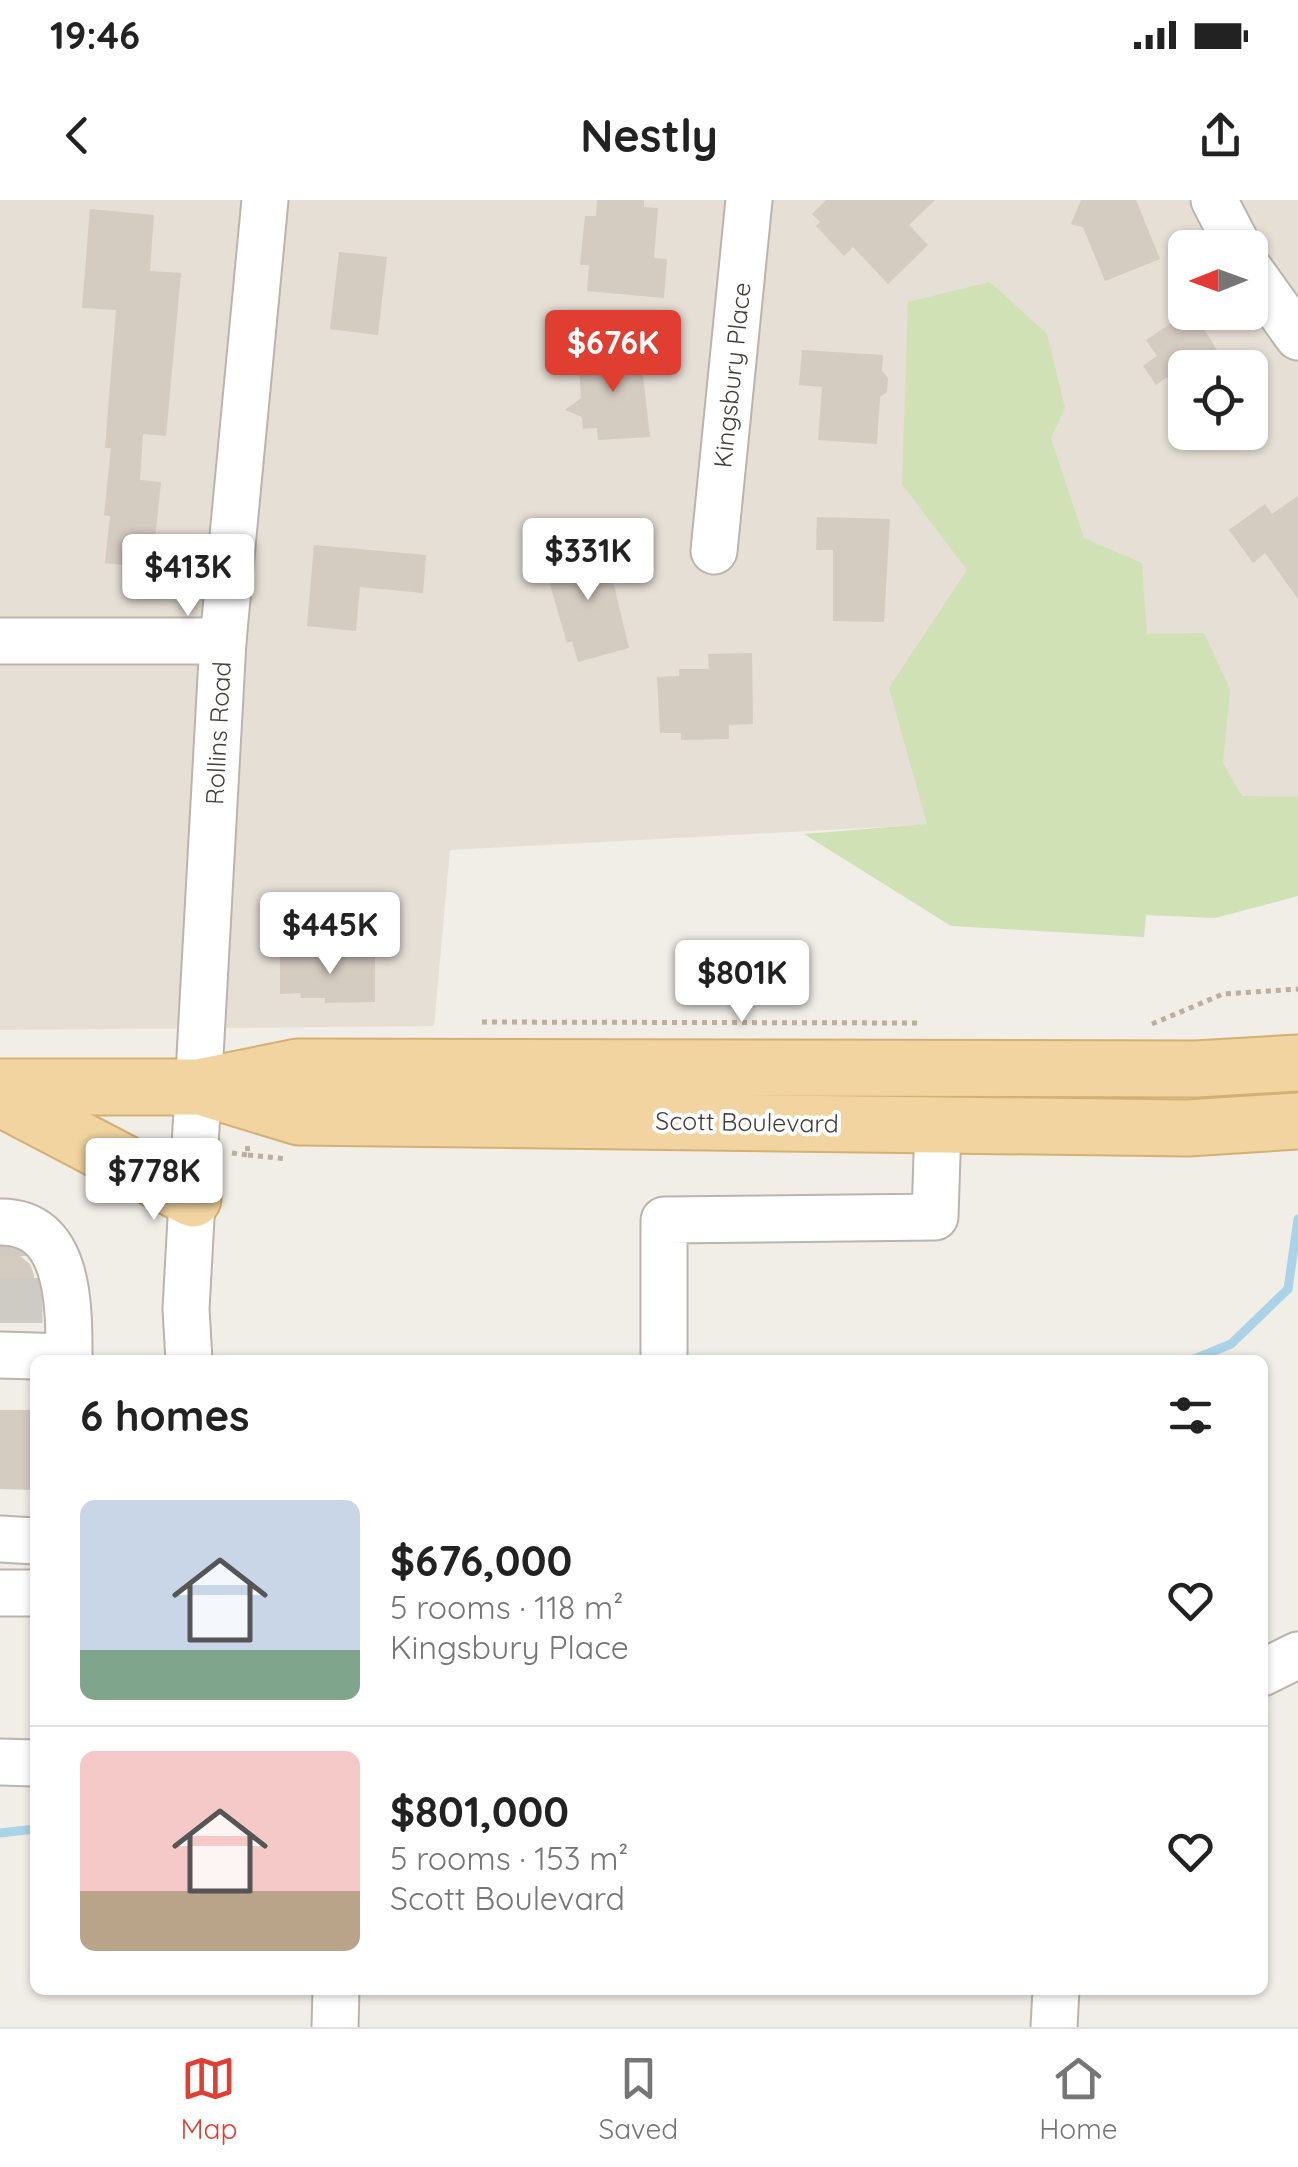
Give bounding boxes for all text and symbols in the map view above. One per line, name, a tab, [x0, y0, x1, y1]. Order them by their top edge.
text: 19:46	[50, 11, 140, 59]
text: Nestly	[580, 107, 718, 163]
icon: back	[50, 108, 105, 163]
icon: share	[1193, 108, 1248, 163]
north arrow	[1168, 230, 1268, 330]
map controls	[1168, 230, 1268, 450]
street label: Kingsbury Place	[706, 281, 757, 469]
pin: $676K	[543, 310, 683, 395]
text: $676K	[567, 322, 659, 362]
button: locate	[1168, 350, 1268, 450]
pin: $331K	[518, 518, 658, 603]
text: $331K	[545, 530, 631, 570]
pin: $413K	[118, 534, 258, 619]
text: $413K	[144, 546, 232, 586]
street label: Rollins Road	[198, 660, 237, 805]
pin: $445K	[260, 892, 400, 977]
text: $445K	[282, 904, 378, 944]
pin: $801K	[672, 940, 812, 1025]
text: $801K	[697, 952, 787, 992]
street label: Scott Boulevard	[655, 1104, 839, 1139]
pin: $778K	[84, 1138, 224, 1223]
text: $778K	[108, 1150, 200, 1190]
icon: filters	[1163, 1388, 1218, 1443]
text: 6 homes	[80, 1389, 250, 1442]
text: $676,000	[390, 1534, 572, 1587]
icon: home	[160, 1540, 280, 1660]
icon: heart	[1163, 1573, 1218, 1628]
text: 5 rooms · 118 m²	[390, 1587, 623, 1627]
text: Kingsbury Place	[390, 1627, 629, 1667]
text: $801,000	[390, 1785, 569, 1838]
icon: home	[160, 1791, 280, 1911]
icon: heart	[1163, 1824, 1218, 1879]
text: 5 rooms · 153 m²	[390, 1838, 628, 1878]
text: Scott Boulevard	[390, 1878, 625, 1918]
tab: Map	[180, 2051, 238, 2146]
tab: Saved	[598, 2051, 678, 2146]
tab: Home	[1039, 2051, 1118, 2146]

